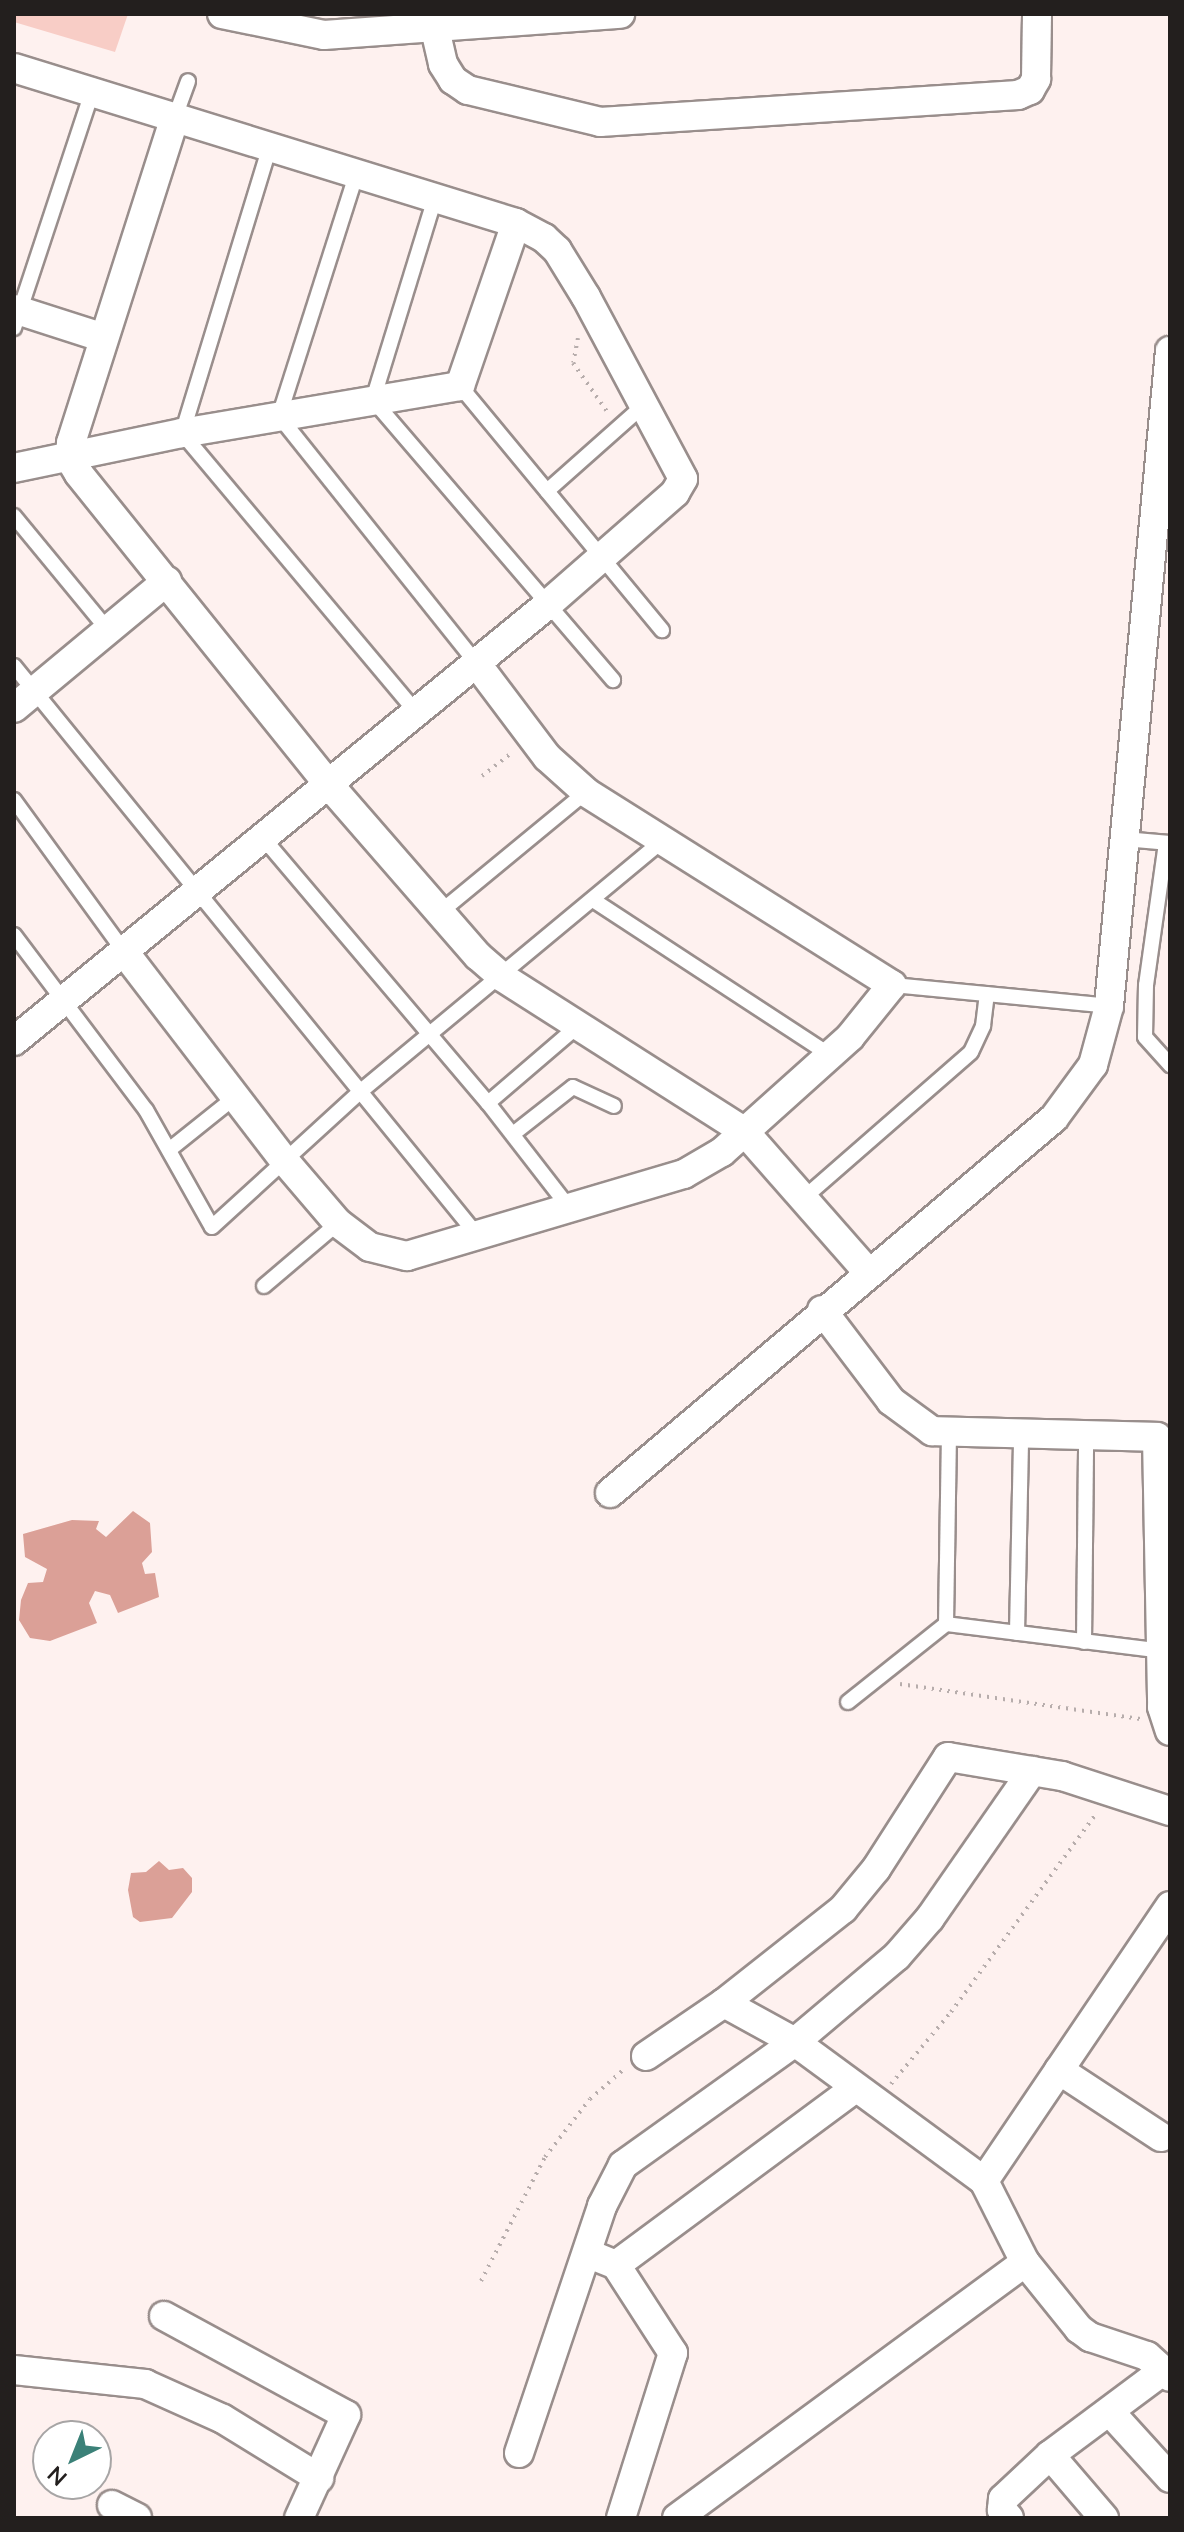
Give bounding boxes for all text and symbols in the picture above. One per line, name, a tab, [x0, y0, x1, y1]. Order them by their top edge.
north arrow	[32, 2420, 112, 2500]
text: N	[41, 2460, 73, 2492]

